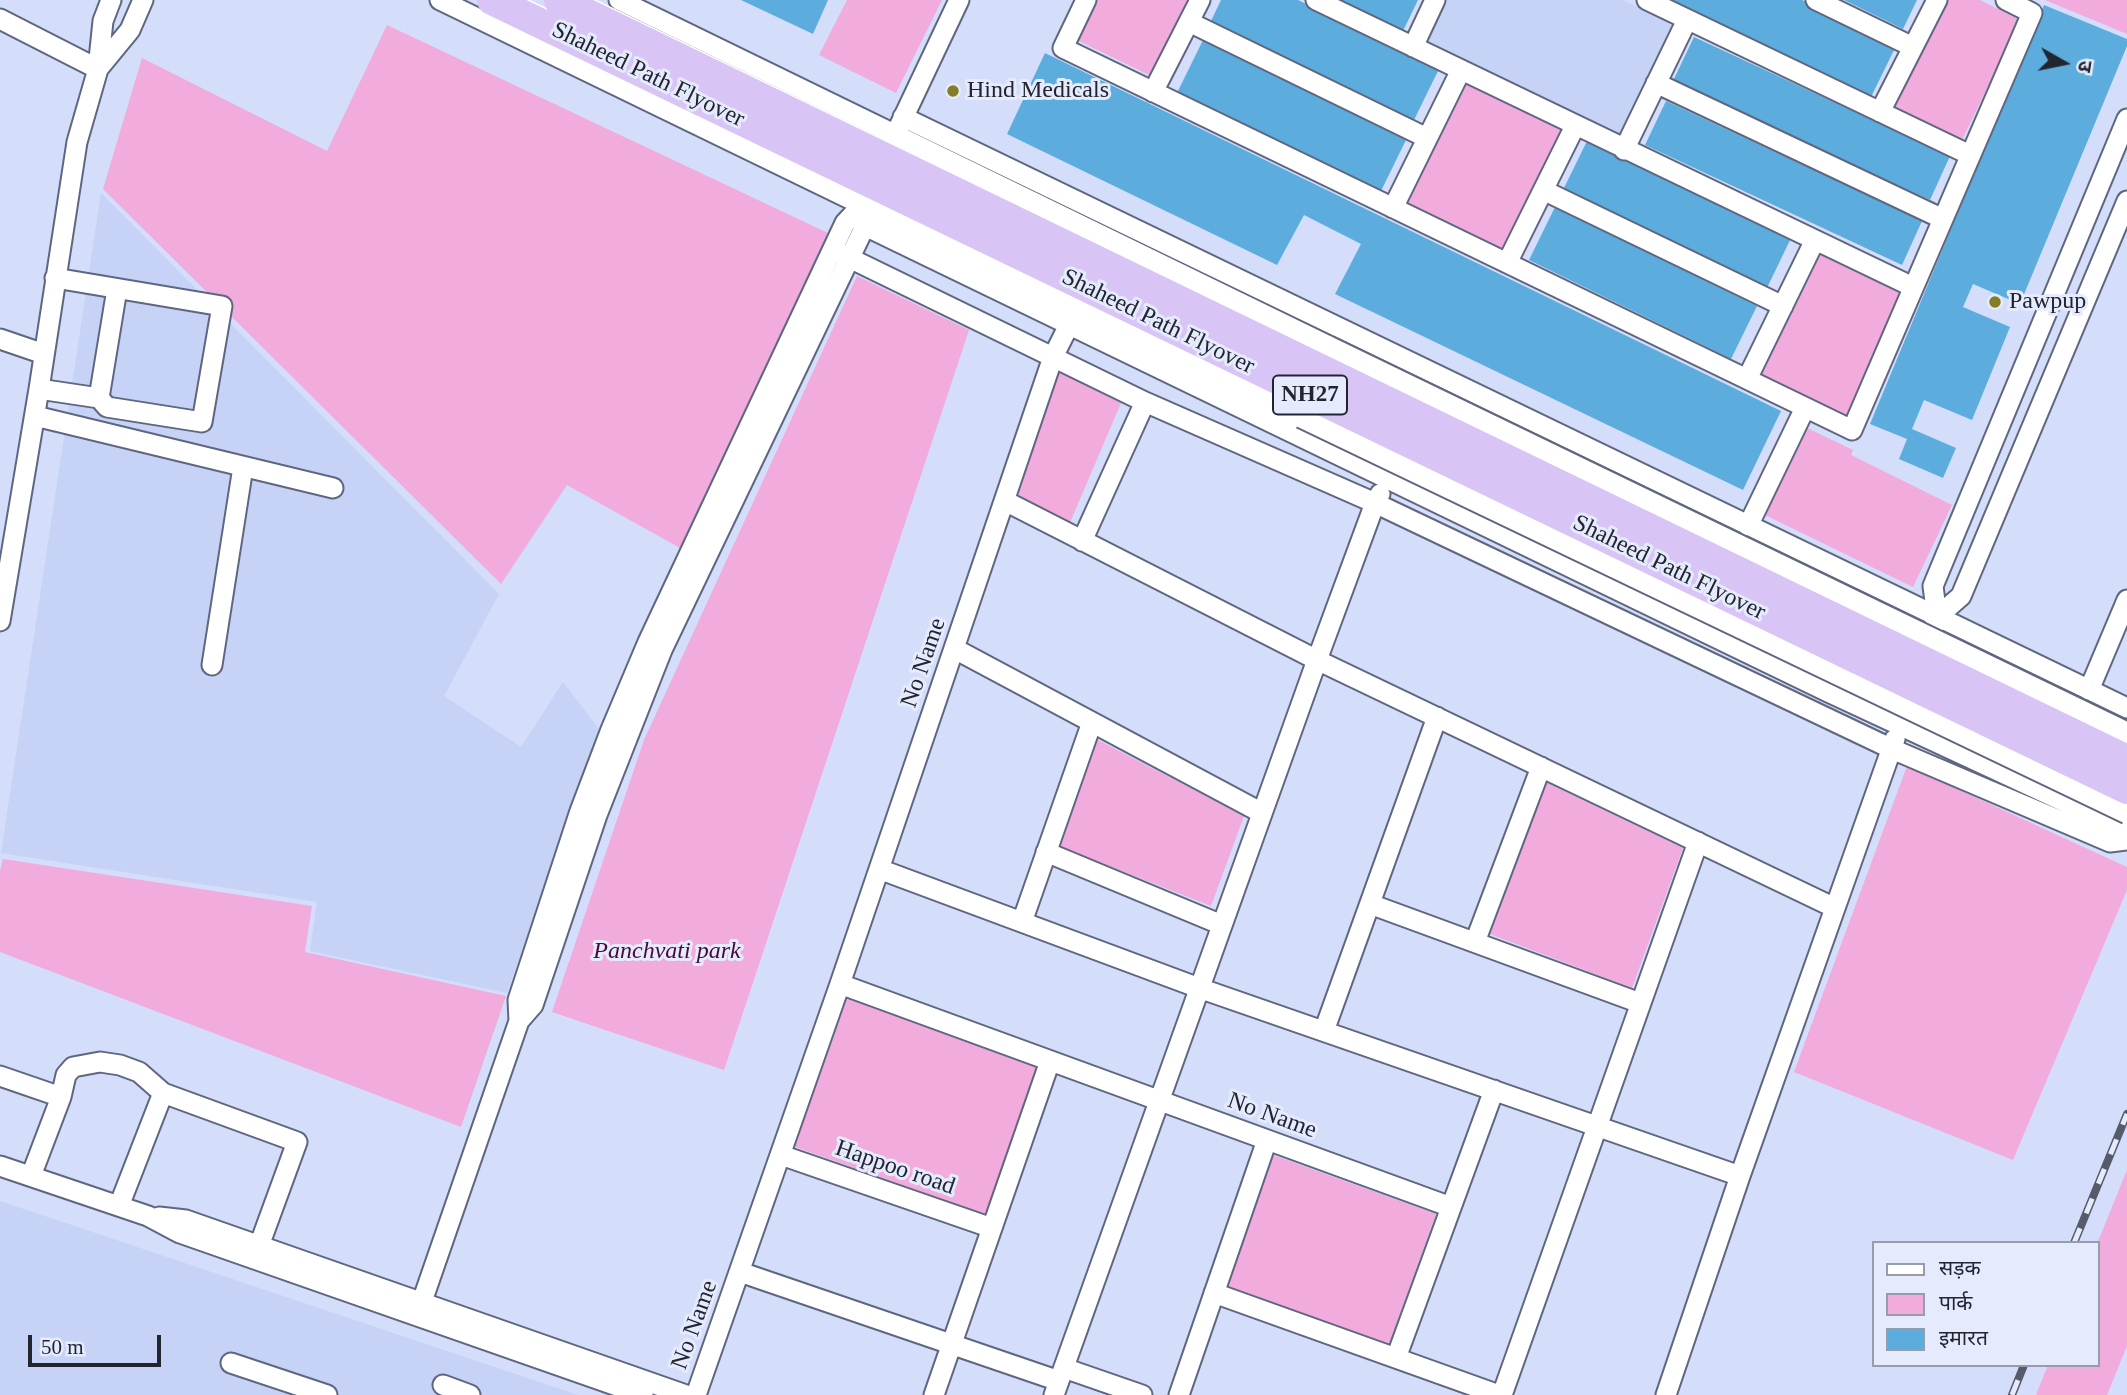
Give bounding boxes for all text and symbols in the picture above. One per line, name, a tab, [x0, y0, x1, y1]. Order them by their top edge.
street label: Shaheed Path Flyover	[547, 16, 749, 134]
north arrow	[2029, 28, 2099, 98]
text: उ	[2074, 59, 2096, 73]
place label: Hind Medicals	[967, 77, 1109, 105]
marker: Hind Medicals	[945, 83, 961, 99]
street label: Shaheed Path Flyover	[1057, 263, 1259, 381]
place label: Pawpup	[2009, 288, 2086, 316]
marker: Pawpup	[1987, 294, 2003, 310]
road number: NH27	[1273, 376, 1347, 414]
street label: Shaheed Path Flyover	[1568, 509, 1770, 627]
street label: No Name	[895, 615, 953, 711]
park label: Panchvati park	[593, 938, 741, 966]
street label: No Name	[1224, 1087, 1320, 1145]
street label: Happoo road	[831, 1134, 959, 1202]
legend	[1871, 1241, 2099, 1367]
text: सड़क	[1939, 1256, 1981, 1280]
street label: No Name	[666, 1277, 724, 1373]
text: पार्क	[1939, 1291, 1973, 1315]
scale bar	[32, 1322, 164, 1366]
text: इमारत	[1939, 1326, 1988, 1350]
text: 50 m	[41, 1335, 84, 1359]

